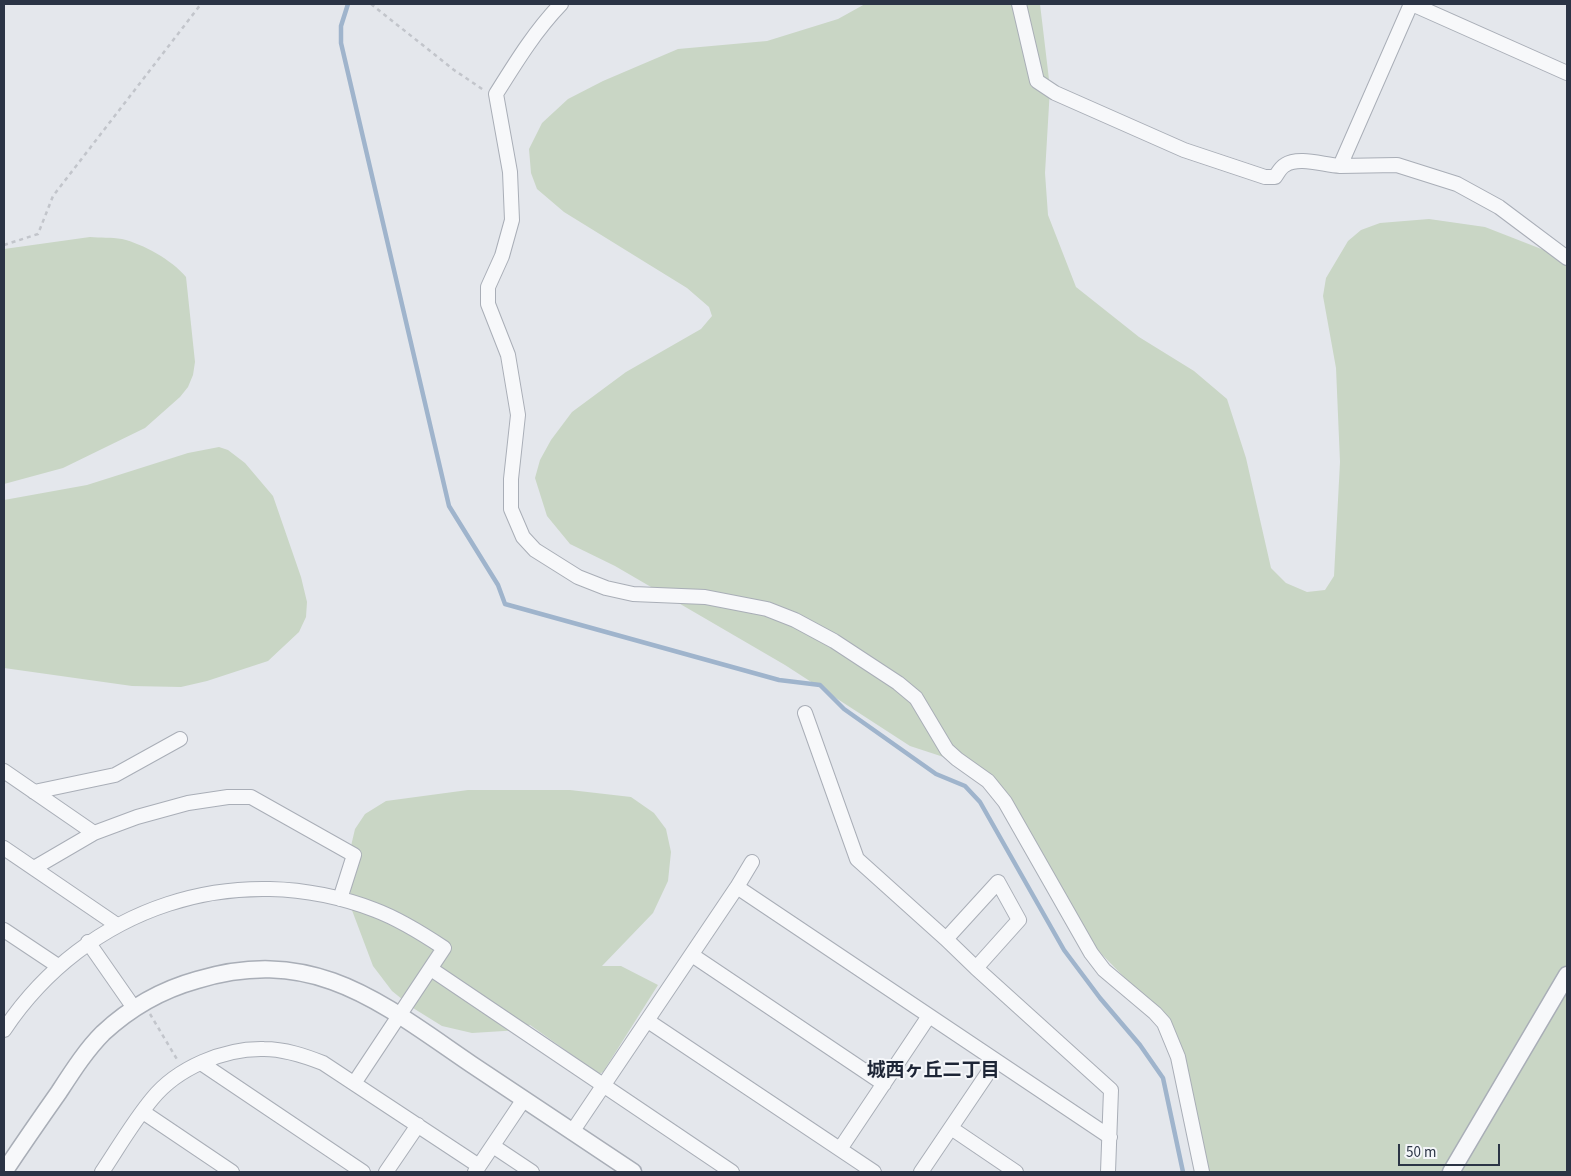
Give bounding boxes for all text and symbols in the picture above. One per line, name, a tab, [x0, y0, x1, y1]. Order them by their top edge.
district label: 城西ヶ丘二丁目	[867, 1061, 999, 1083]
scale bar	[1401, 1134, 1504, 1166]
text: 50 m	[1406, 1142, 1436, 1163]

